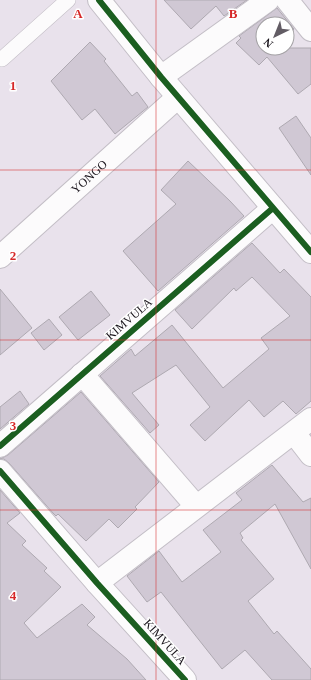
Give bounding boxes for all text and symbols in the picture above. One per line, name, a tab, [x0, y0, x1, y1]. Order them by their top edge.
text: A	[73, 6, 83, 21]
text: B	[229, 6, 238, 21]
north arrow	[255, 16, 295, 56]
text: N	[261, 36, 275, 50]
text: 1	[10, 78, 16, 93]
street label: YONGO	[68, 157, 110, 196]
text: 2	[10, 248, 16, 263]
street label: KIMVULA	[103, 295, 155, 343]
text: 3	[10, 418, 17, 433]
text: 4	[10, 588, 17, 603]
street label: KIMVULA	[141, 616, 189, 668]

